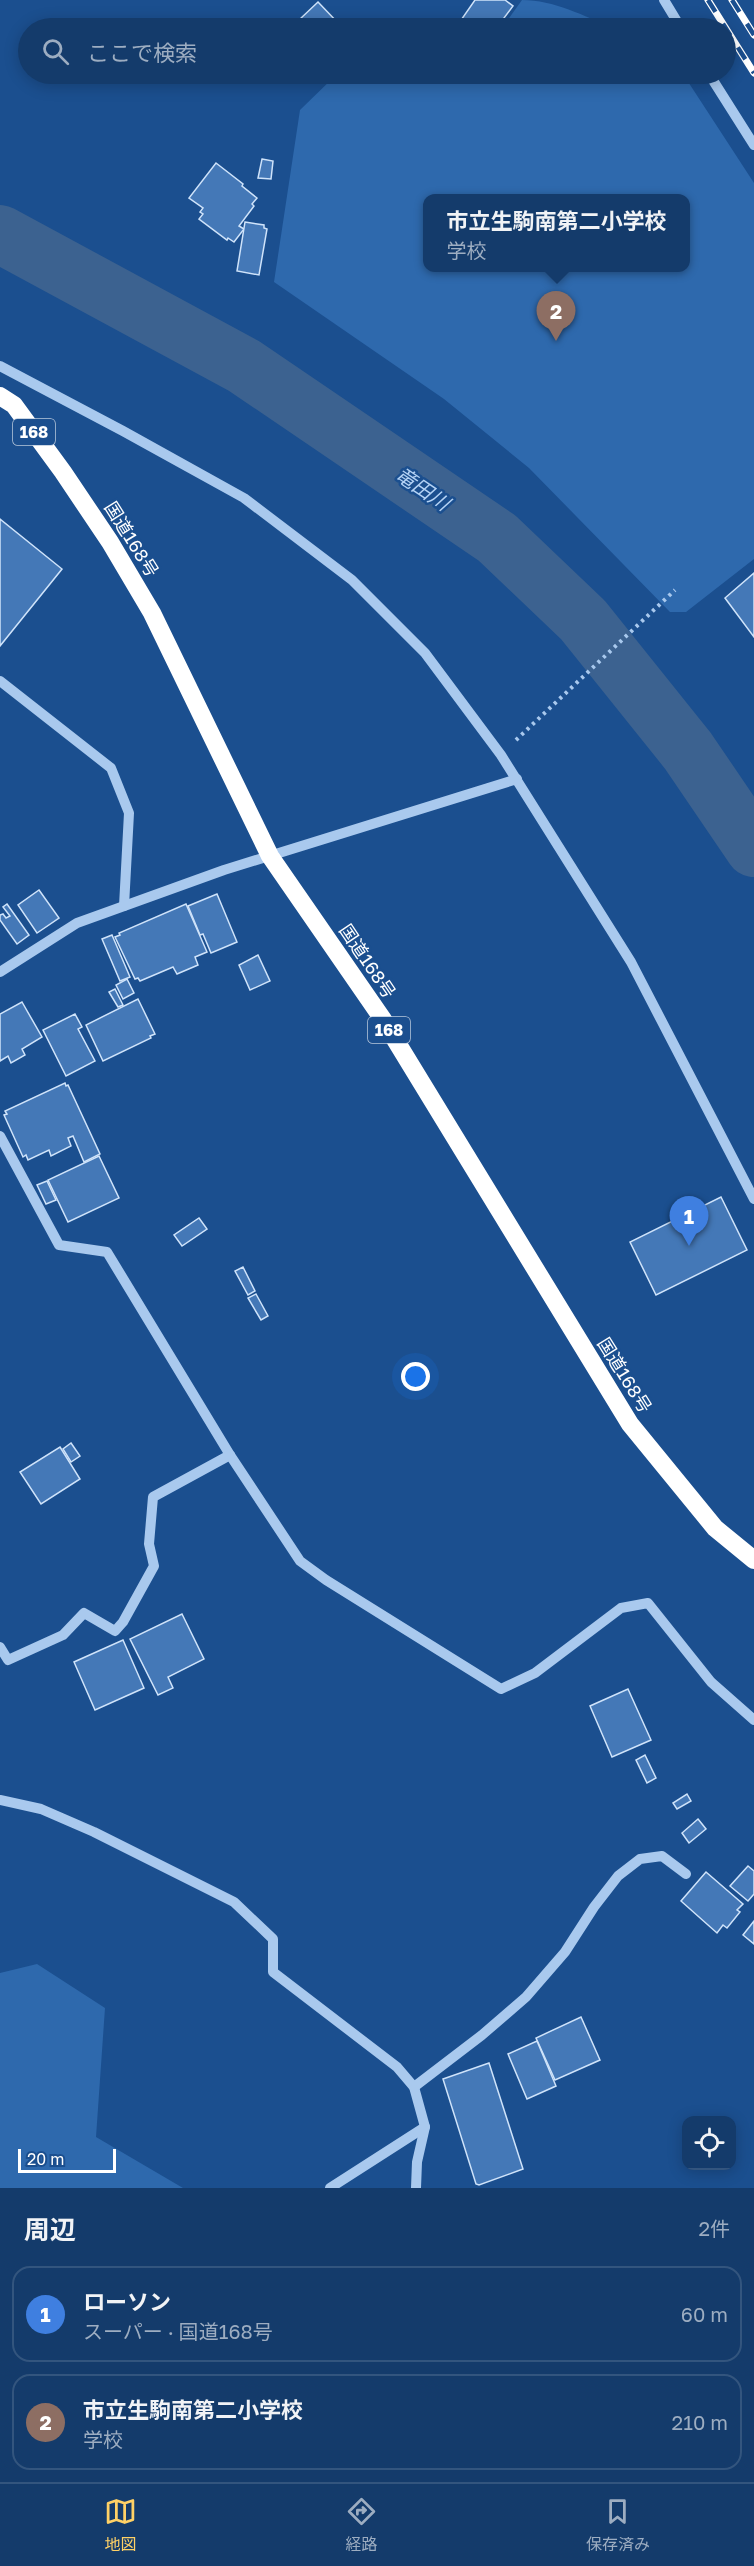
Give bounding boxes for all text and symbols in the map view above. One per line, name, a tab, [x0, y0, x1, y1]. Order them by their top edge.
search box	[18, 18, 736, 84]
icon: search	[39, 35, 72, 68]
text: ここで検索	[87, 39, 197, 66]
popup	[423, 194, 690, 272]
text: 市立生駒南第二小学校	[446, 207, 667, 234]
text: 学校	[446, 238, 486, 262]
pin: 2	[536, 292, 576, 341]
road number: 168	[13, 419, 55, 445]
water label: 竜田川	[391, 461, 456, 516]
street label: 国道168号	[100, 497, 164, 581]
street label: 国道168号	[335, 920, 401, 1002]
road number: 168	[368, 1017, 410, 1043]
pin: 1	[670, 1196, 708, 1246]
street label: 国道168号	[593, 1333, 657, 1417]
your location	[401, 1362, 430, 1391]
map controls	[682, 2116, 736, 2170]
button: locate	[682, 2116, 736, 2170]
scale bar	[18, 2146, 116, 2174]
text: 20 m	[27, 2149, 64, 2169]
text: 周辺	[24, 2214, 76, 2245]
text: 2件	[698, 2216, 730, 2240]
text: ローソン	[83, 2288, 171, 2315]
text: 1	[40, 2302, 51, 2326]
text: 60 m	[681, 2302, 728, 2326]
text: スーパー · 国道168号	[83, 2319, 273, 2343]
text: 市立生駒南第二小学校	[83, 2396, 303, 2423]
text: 2	[39, 2410, 52, 2434]
text: 210 m	[672, 2410, 728, 2434]
text: 学校	[83, 2427, 123, 2451]
tab: 地図	[104, 2495, 137, 2555]
tab: 経路	[345, 2495, 378, 2555]
tab: 保存済み	[586, 2495, 650, 2555]

